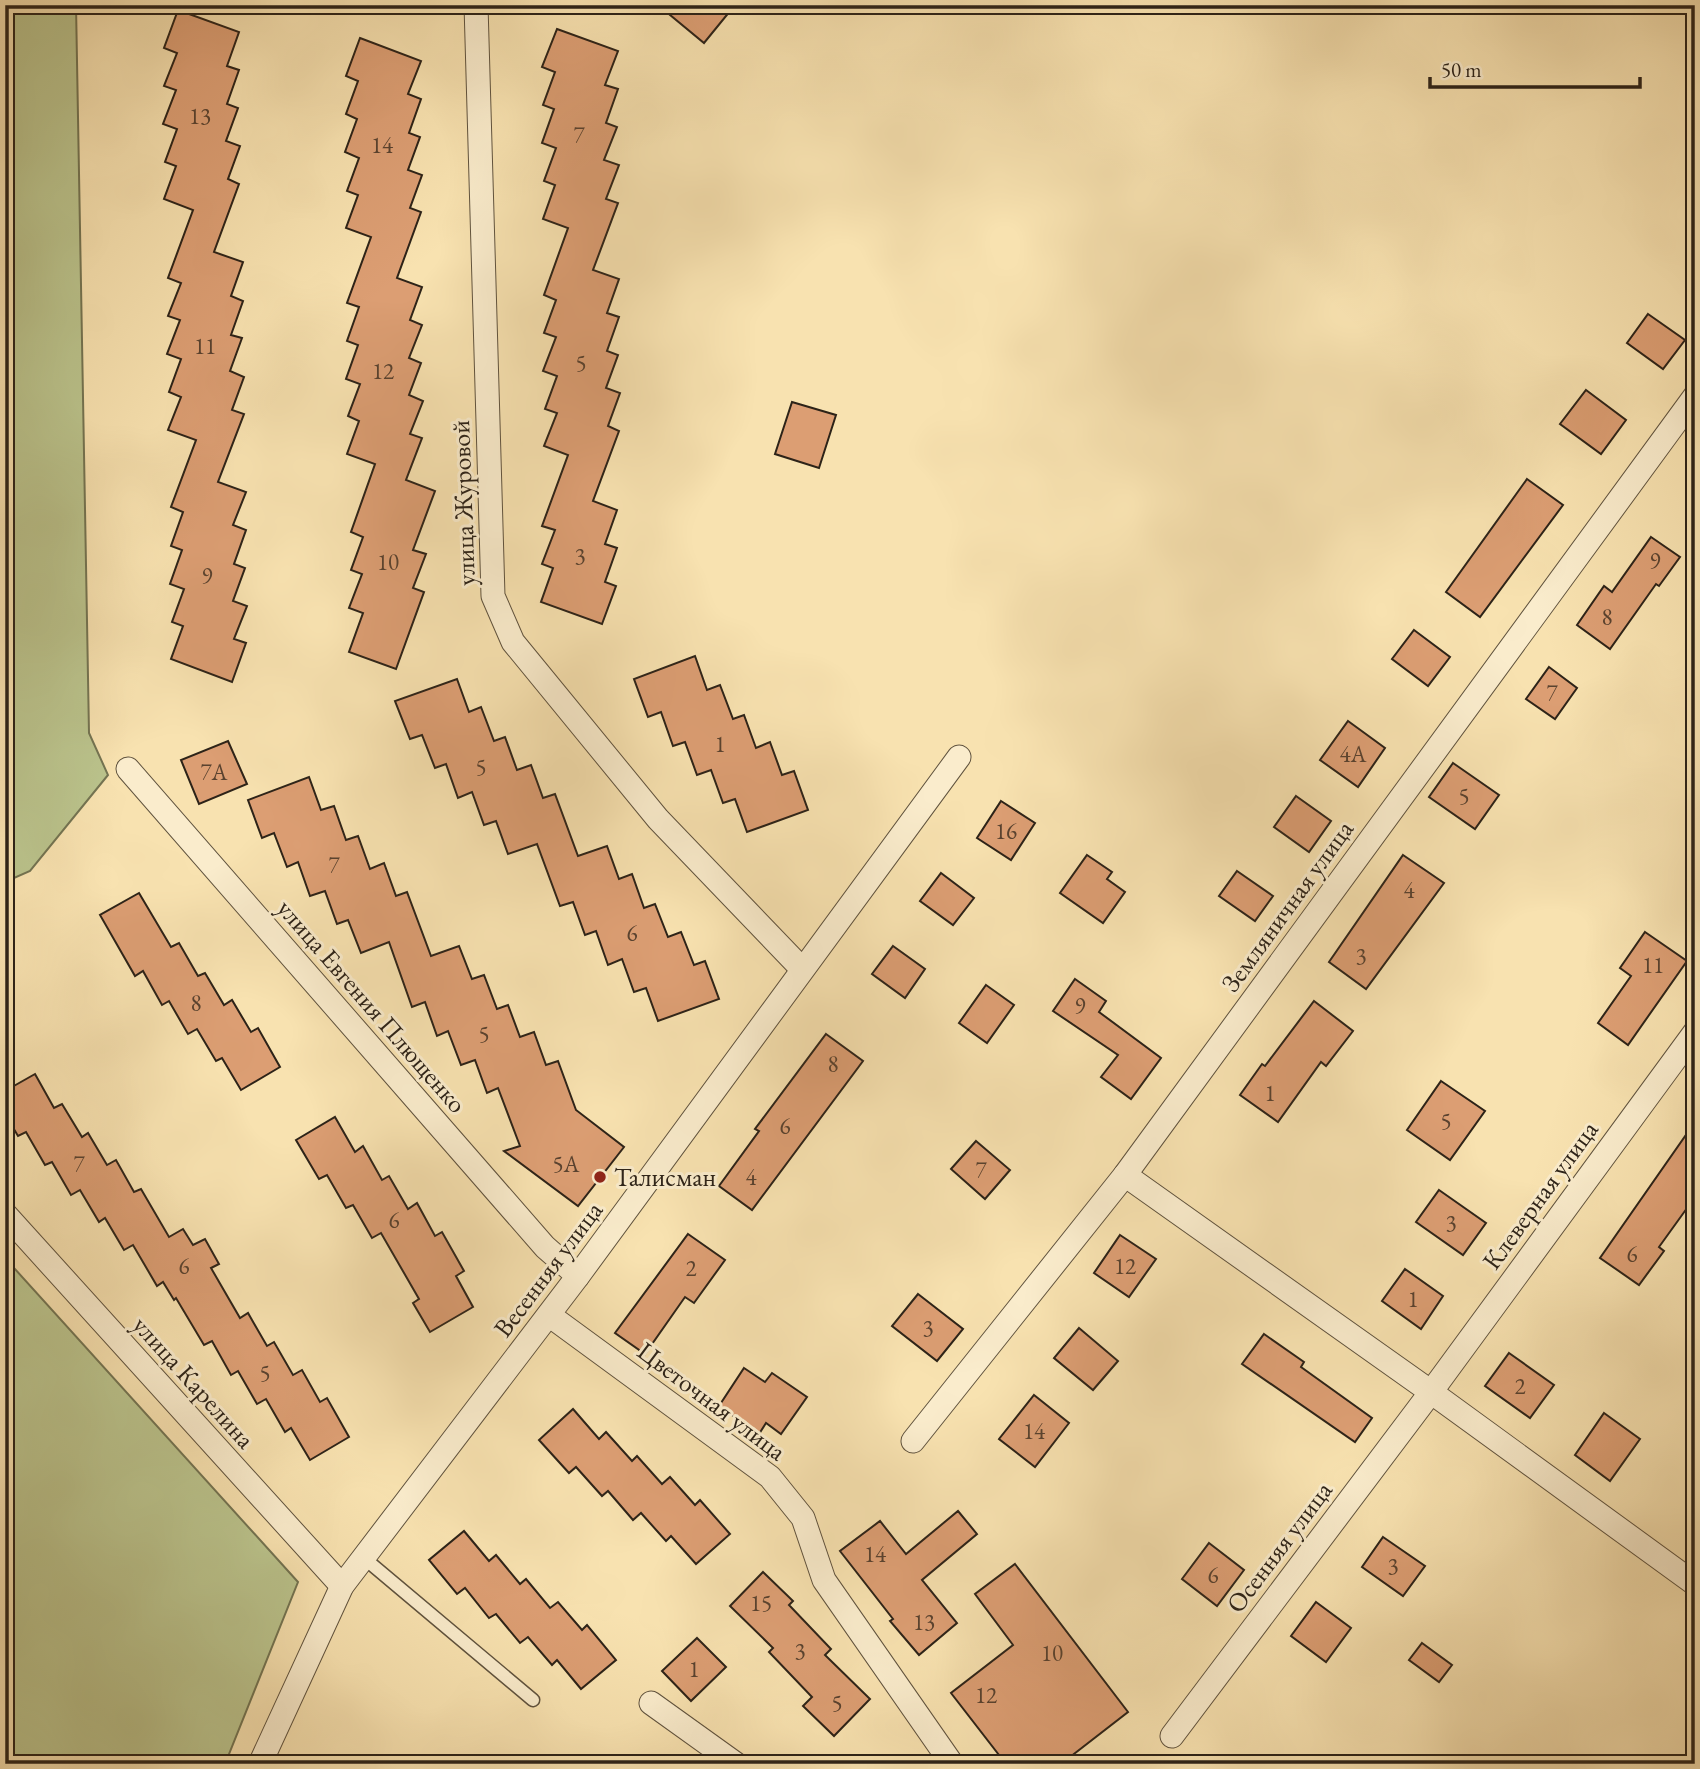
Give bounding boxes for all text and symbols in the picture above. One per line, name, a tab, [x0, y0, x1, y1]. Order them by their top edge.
scale bar	[1430, 46, 1640, 90]
text: 50 m	[1441, 56, 1482, 83]
house number: 13	[189, 101, 211, 131]
house number: 7	[573, 120, 585, 150]
house number: 14	[371, 130, 394, 160]
house number: 11	[194, 331, 216, 361]
house number: 5	[575, 348, 587, 378]
house number: 12	[372, 356, 394, 386]
street label: улица Журовой	[443, 419, 483, 586]
house number: 3	[574, 541, 586, 571]
house number: 9	[1649, 546, 1661, 576]
house number: 10	[377, 547, 399, 577]
house number: 9	[201, 561, 213, 591]
house number: 8	[1601, 602, 1613, 632]
house number: 7	[1546, 678, 1558, 708]
house number: 1	[714, 729, 726, 759]
house number: 4А	[1340, 739, 1368, 769]
house number: 5	[475, 752, 487, 782]
house number: 7А	[201, 757, 229, 787]
house number: 5	[1458, 781, 1470, 811]
street label: Земляничная улица	[1213, 813, 1361, 999]
house number: 16	[995, 816, 1017, 846]
house number: 7	[328, 850, 340, 880]
house number: 4	[1403, 875, 1415, 905]
street label: улица Евгения Плющенко	[270, 892, 474, 1120]
house number: 6	[626, 918, 638, 948]
house number: 3	[1355, 941, 1367, 971]
house number: 11	[1642, 950, 1664, 980]
house number: 8	[190, 988, 202, 1018]
house number: 9	[1074, 991, 1086, 1021]
house number: 5	[478, 1019, 490, 1049]
house number: 8	[827, 1049, 839, 1079]
house number: 1	[1264, 1078, 1276, 1108]
house number: 5	[1440, 1106, 1452, 1136]
house number: 6	[779, 1111, 791, 1141]
street label: Клеверная улица	[1475, 1113, 1606, 1276]
house number: 7	[73, 1149, 85, 1179]
house number: 5А	[553, 1149, 581, 1179]
house number: 7	[975, 1155, 987, 1185]
place label: Талисман	[614, 1160, 716, 1194]
house number: 4	[745, 1162, 757, 1192]
marker: Талисман	[592, 1169, 608, 1185]
street label: Весенняя улица	[486, 1194, 611, 1344]
house number: 6	[388, 1205, 400, 1235]
house number: 3	[1445, 1208, 1457, 1238]
house number: 6	[1626, 1239, 1638, 1269]
house number: 6	[178, 1251, 190, 1281]
house number: 12	[1114, 1251, 1136, 1281]
house number: 2	[685, 1253, 697, 1283]
house number: 1	[1407, 1284, 1419, 1314]
street label: улица Карелина	[125, 1308, 263, 1456]
house number: 3	[922, 1313, 934, 1343]
street label: Цветочная улица	[631, 1334, 794, 1469]
house number: 5	[259, 1358, 271, 1388]
house number: 2	[1514, 1371, 1526, 1401]
house number: 14	[1023, 1416, 1046, 1446]
street label: Осенняя улица	[1218, 1474, 1340, 1620]
house number: 14	[864, 1539, 887, 1569]
house number: 3	[1387, 1551, 1399, 1581]
house number: 6	[1207, 1560, 1219, 1590]
house number: 15	[750, 1588, 772, 1618]
house number: 13	[913, 1607, 935, 1637]
house number: 3	[794, 1636, 806, 1666]
house number: 10	[1041, 1638, 1063, 1668]
house number: 1	[688, 1654, 700, 1684]
house number: 12	[975, 1680, 997, 1710]
house number: 5	[831, 1688, 843, 1718]

